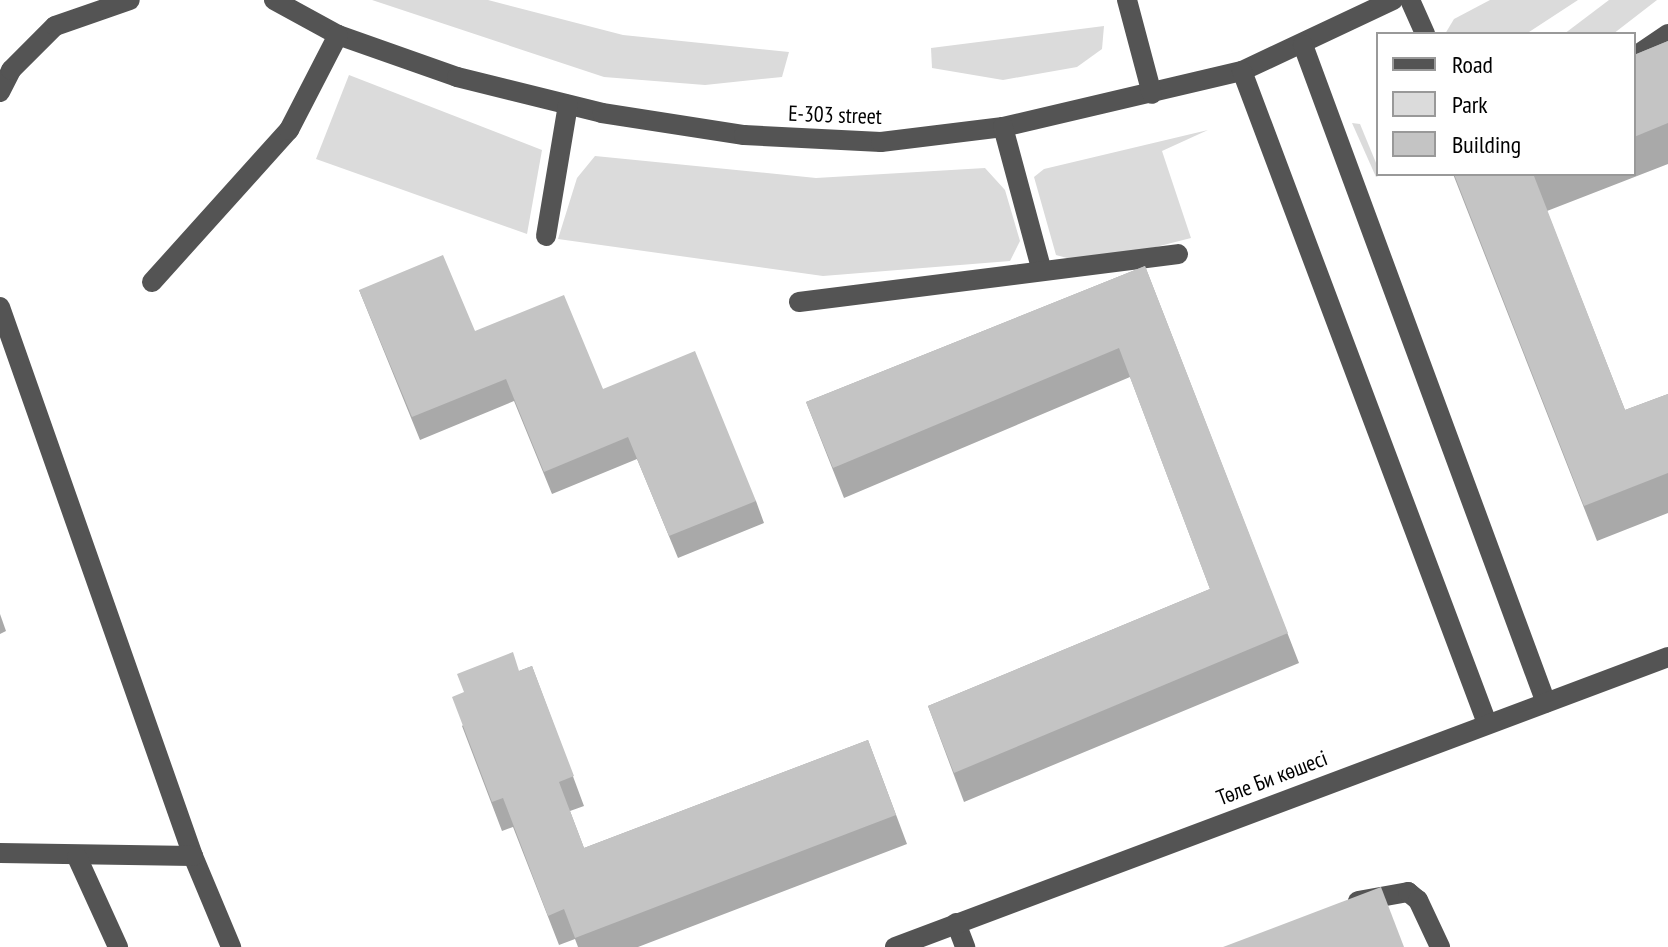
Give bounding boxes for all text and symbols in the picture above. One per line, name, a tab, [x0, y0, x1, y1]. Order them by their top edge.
legend	[1376, 32, 1636, 176]
text: Road	[1452, 49, 1493, 80]
text: Park	[1452, 89, 1488, 120]
street label: E-303 street	[788, 100, 882, 130]
text: Building	[1452, 129, 1521, 160]
street label: Төле Би көшесі	[1213, 745, 1331, 811]

